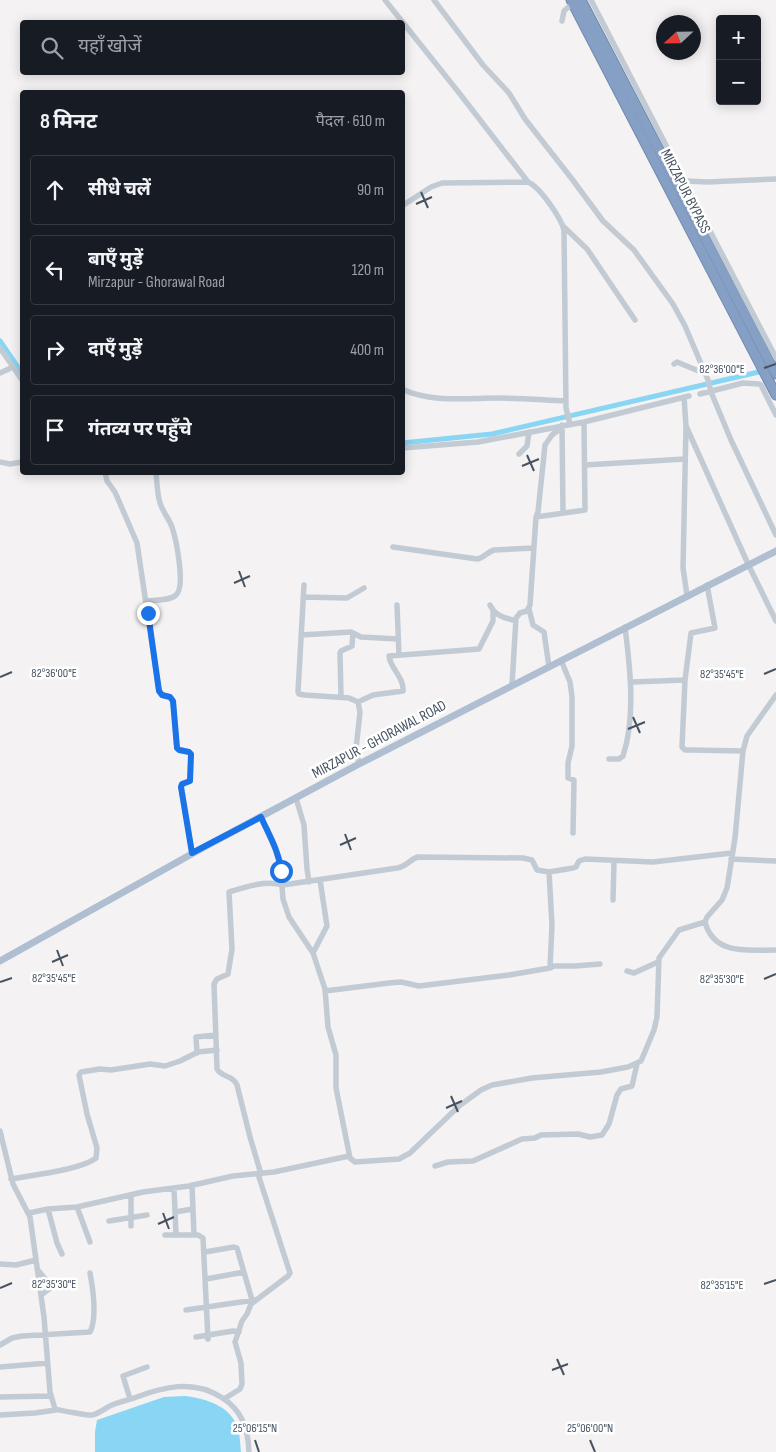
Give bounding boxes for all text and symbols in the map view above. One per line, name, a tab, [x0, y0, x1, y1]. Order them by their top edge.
north arrow	[656, 15, 701, 60]
map controls	[716, 15, 761, 105]
button: +	[716, 15, 761, 60]
search box	[20, 20, 405, 75]
icon: search	[38, 34, 66, 62]
text: यहाँ खोजें	[78, 35, 142, 58]
button: −	[716, 60, 761, 105]
text: 8 मिनट	[40, 109, 97, 134]
text: पैदल · 610 m	[316, 112, 385, 131]
street label: MIRZAPUR BYPASS	[656, 146, 715, 237]
icon: ahead	[41, 176, 69, 204]
text: सीधे चलें	[88, 178, 151, 201]
text: 90 m	[357, 181, 384, 200]
text: बाएँ मुड़ें	[88, 248, 143, 271]
icon: left	[41, 256, 69, 284]
text: 120 m	[352, 261, 384, 280]
text: Mirzapur - Ghorawal Road	[88, 273, 225, 292]
icon: right	[41, 336, 69, 364]
text: दाएँ मुड़ें	[88, 338, 142, 361]
text: 400 m	[350, 341, 384, 360]
text: 82°36'00"E	[699, 362, 745, 377]
icon: arrive	[41, 416, 69, 444]
text: गंतव्य पर पहुँचे	[88, 418, 192, 441]
route end	[137, 602, 160, 625]
text: 82°36'00"E	[31, 666, 77, 681]
text: 82°35'45"E	[700, 667, 744, 682]
street label: MIRZAPUR - GHORAWAL ROAD	[309, 696, 450, 783]
route start	[270, 860, 293, 883]
text: 82°35'45"E	[32, 971, 76, 986]
text: 82°35'30"E	[700, 972, 744, 987]
text: 82°35'30"E	[32, 1277, 76, 1292]
text: 82°35'15"E	[700, 1278, 744, 1293]
text: 25°06'15"N	[233, 1421, 277, 1436]
text: 25°06'00"N	[567, 1421, 613, 1436]

